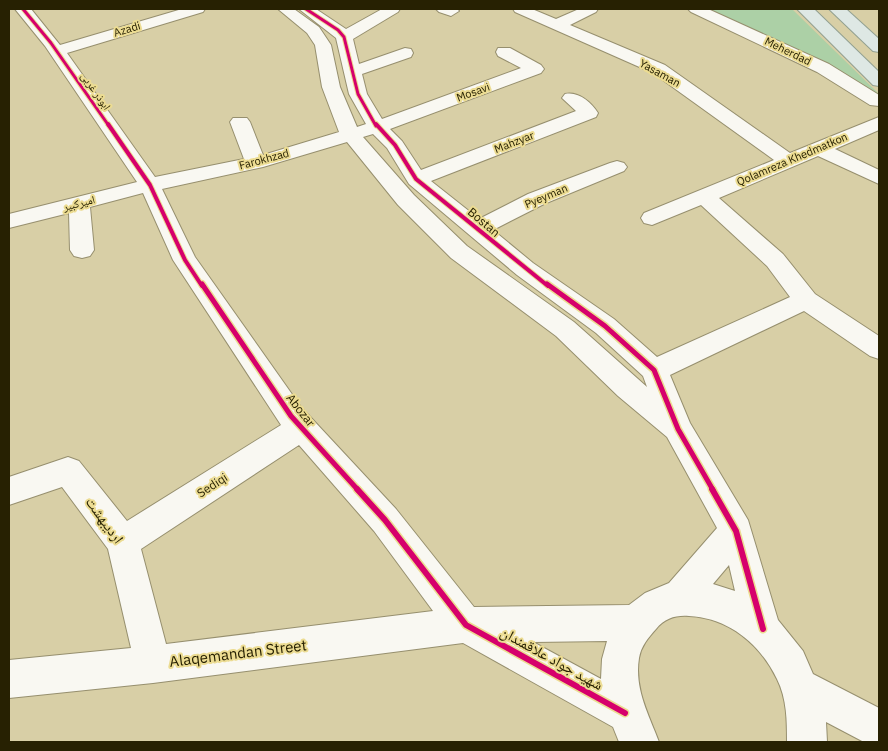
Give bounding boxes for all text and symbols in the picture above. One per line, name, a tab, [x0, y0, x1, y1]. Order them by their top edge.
street label: Azadi	[112, 18, 142, 40]
street label: Meherdad	[763, 34, 813, 68]
street label: Yasaman	[637, 56, 683, 90]
street label: ابوذر غربی	[78, 69, 114, 113]
street label: Mosavi	[454, 80, 492, 104]
street label: Mahzyar	[492, 128, 536, 156]
street label: Qolamreza Khedmatkon	[735, 129, 849, 189]
street label: Farokhzad	[237, 146, 291, 172]
street label: Pyeyman	[522, 181, 570, 211]
street label: امیرکبیر	[61, 192, 96, 214]
street label: Bostan	[465, 204, 503, 240]
street label: Abozar	[283, 391, 319, 430]
street label: Sediqi	[194, 470, 230, 500]
street label: اردیبهشت	[82, 493, 128, 547]
street label: شهید جواد علاقمندان	[497, 622, 607, 695]
street label: Alaqemandan Street	[168, 635, 308, 671]

